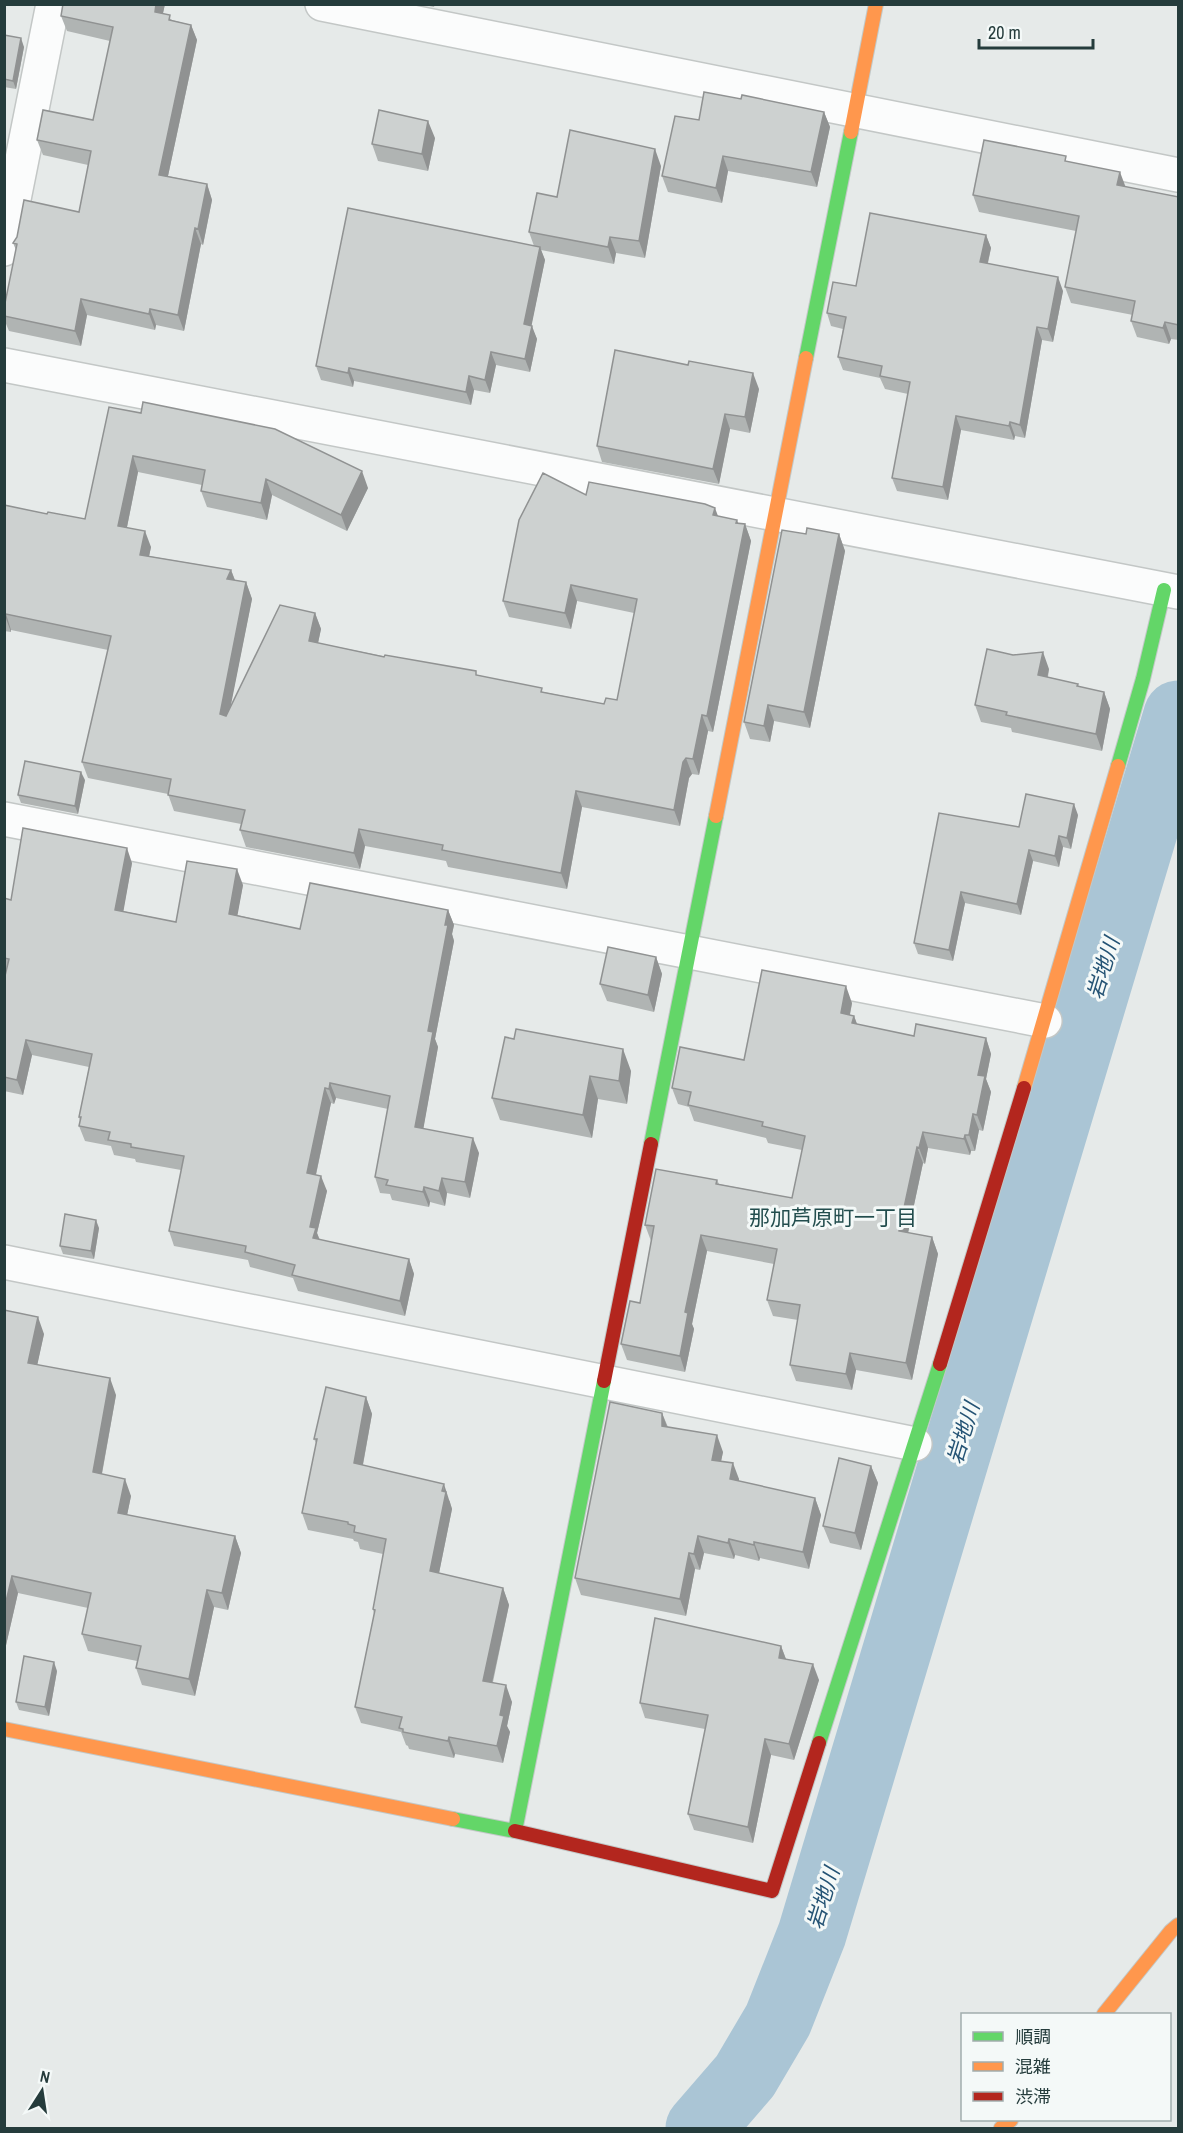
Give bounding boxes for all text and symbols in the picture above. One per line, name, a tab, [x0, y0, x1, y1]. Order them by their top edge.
scale bar	[979, 12, 1093, 50]
text: 20 m	[988, 20, 1021, 45]
water label: 岩地川	[1080, 932, 1127, 1002]
district label: 那加芦原町一丁目	[749, 1203, 917, 1232]
water label: 岩地川	[940, 1397, 987, 1467]
water label: 岩地川	[800, 1862, 847, 1932]
legend	[961, 2013, 1171, 2121]
text: 順調	[1015, 2024, 1051, 2049]
text: 混雑	[1015, 2054, 1051, 2079]
north arrow	[12, 2061, 72, 2121]
text: N	[38, 2065, 52, 2088]
text: 渋滞	[1015, 2084, 1051, 2109]

